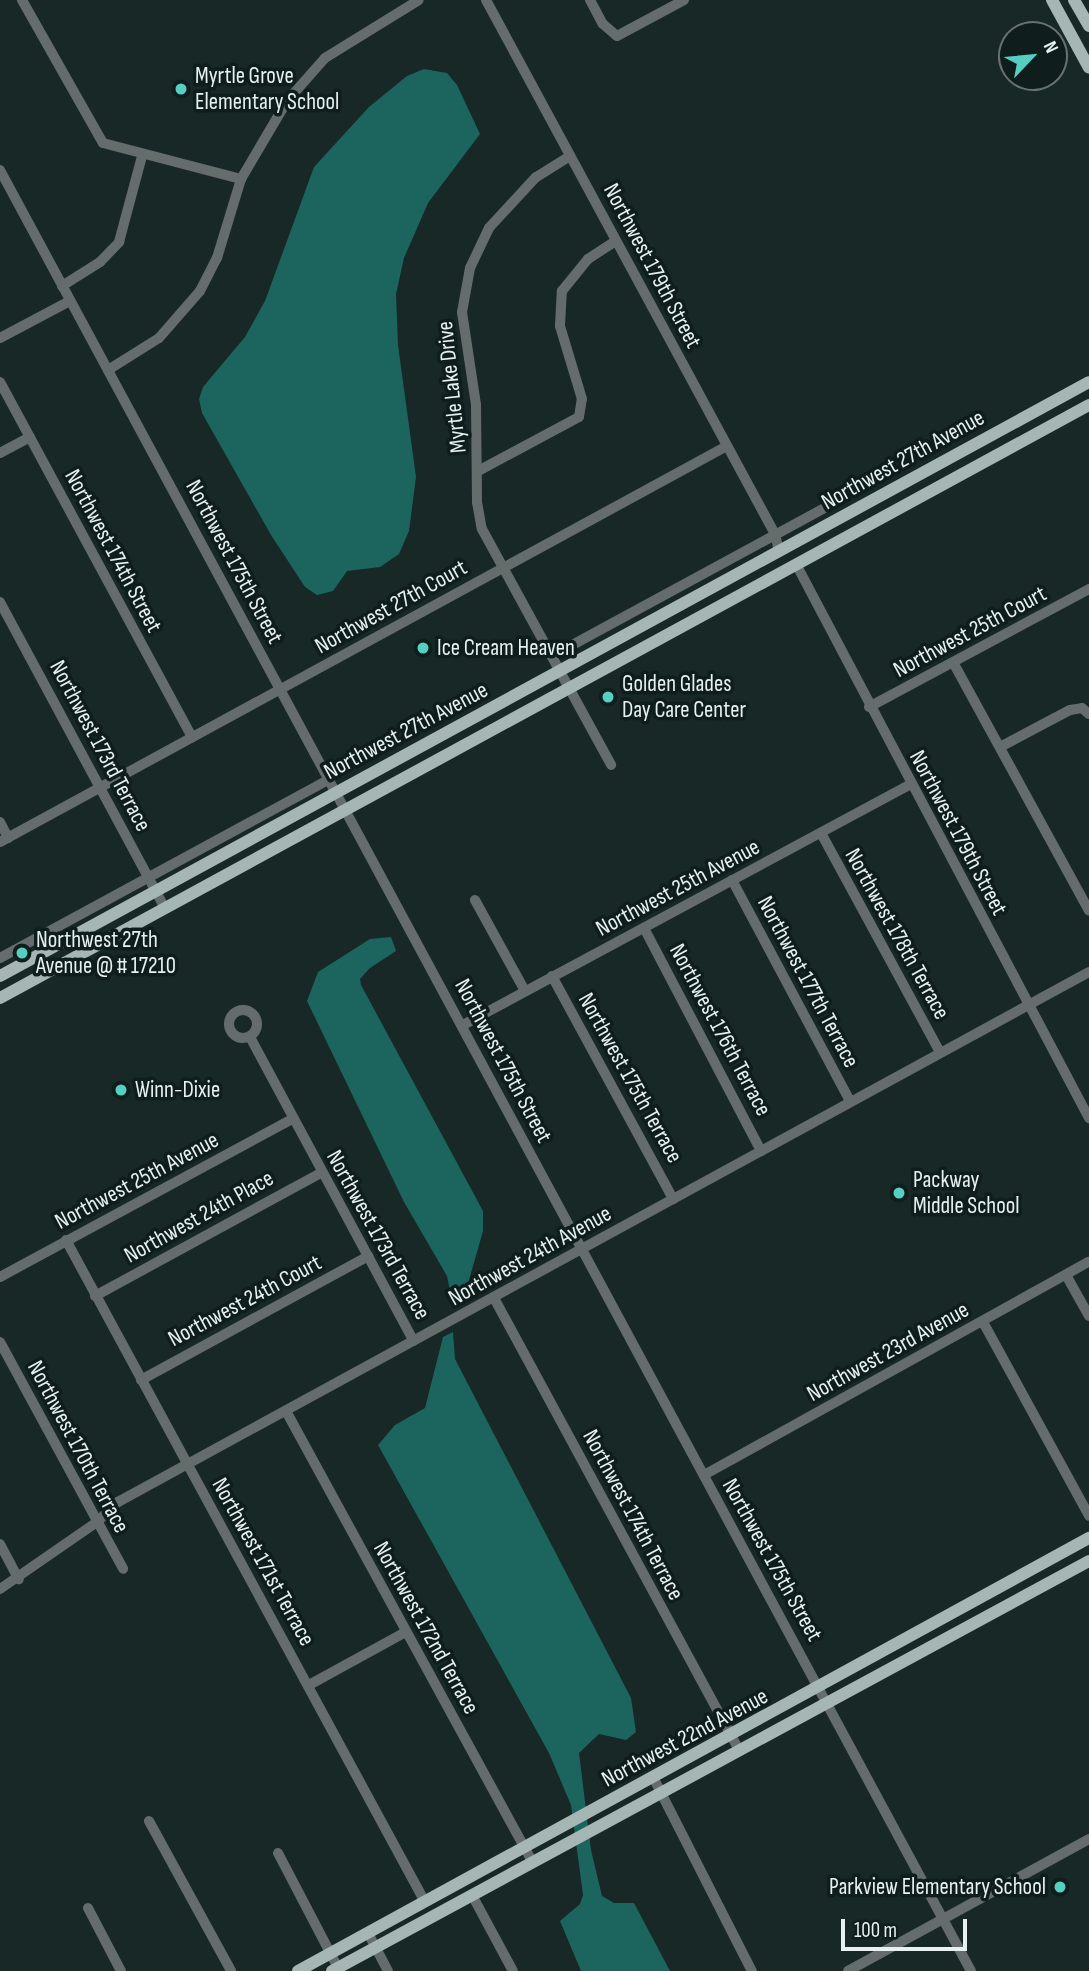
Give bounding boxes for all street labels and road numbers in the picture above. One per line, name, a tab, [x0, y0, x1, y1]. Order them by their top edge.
street label: Northwest 179th Street	[597, 179, 707, 353]
street label: Myrtle Lake Drive	[431, 320, 473, 454]
street label: Northwest 27th Avenue	[817, 404, 989, 516]
street label: Northwest 174th Street	[58, 465, 168, 637]
street label: Northwest 175th Street	[179, 475, 289, 649]
street label: Northwest 27th Court	[310, 554, 472, 660]
street label: Northwest 25th Court	[889, 580, 1051, 684]
street label: Northwest 173rd Terrace	[43, 656, 157, 836]
street label: Northwest 27th Avenue	[319, 676, 493, 786]
street label: Northwest 179th Street	[903, 746, 1013, 920]
street label: Northwest 25th Avenue	[591, 833, 765, 943]
street label: Northwest 178th Terrace	[839, 844, 955, 1024]
street label: Northwest 177th Terrace	[751, 892, 865, 1072]
street label: Northwest 176th Terrace	[663, 939, 777, 1121]
street label: Northwest 175th Street	[448, 974, 558, 1148]
street label: Northwest 175th Terrace	[572, 988, 688, 1168]
street label: Northwest 25th Avenue	[50, 1126, 224, 1236]
street label: Northwest 173rd Terrace	[320, 1145, 436, 1325]
street label: Northwest 24th Place	[119, 1165, 279, 1269]
street label: Northwest 24th Avenue	[444, 1200, 616, 1312]
street label: Northwest 24th Court	[164, 1249, 326, 1353]
street label: Northwest 23rd Avenue	[802, 1296, 974, 1408]
street label: Northwest 170th Terrace	[21, 1356, 135, 1538]
street label: Northwest 174th Terrace	[576, 1425, 690, 1605]
street label: Northwest 171st Terrace	[206, 1473, 320, 1651]
street label: Northwest 175th Street	[716, 1474, 828, 1646]
street label: Northwest 172nd Terrace	[367, 1537, 485, 1719]
street label: Northwest 22nd Avenue	[597, 1683, 773, 1793]

